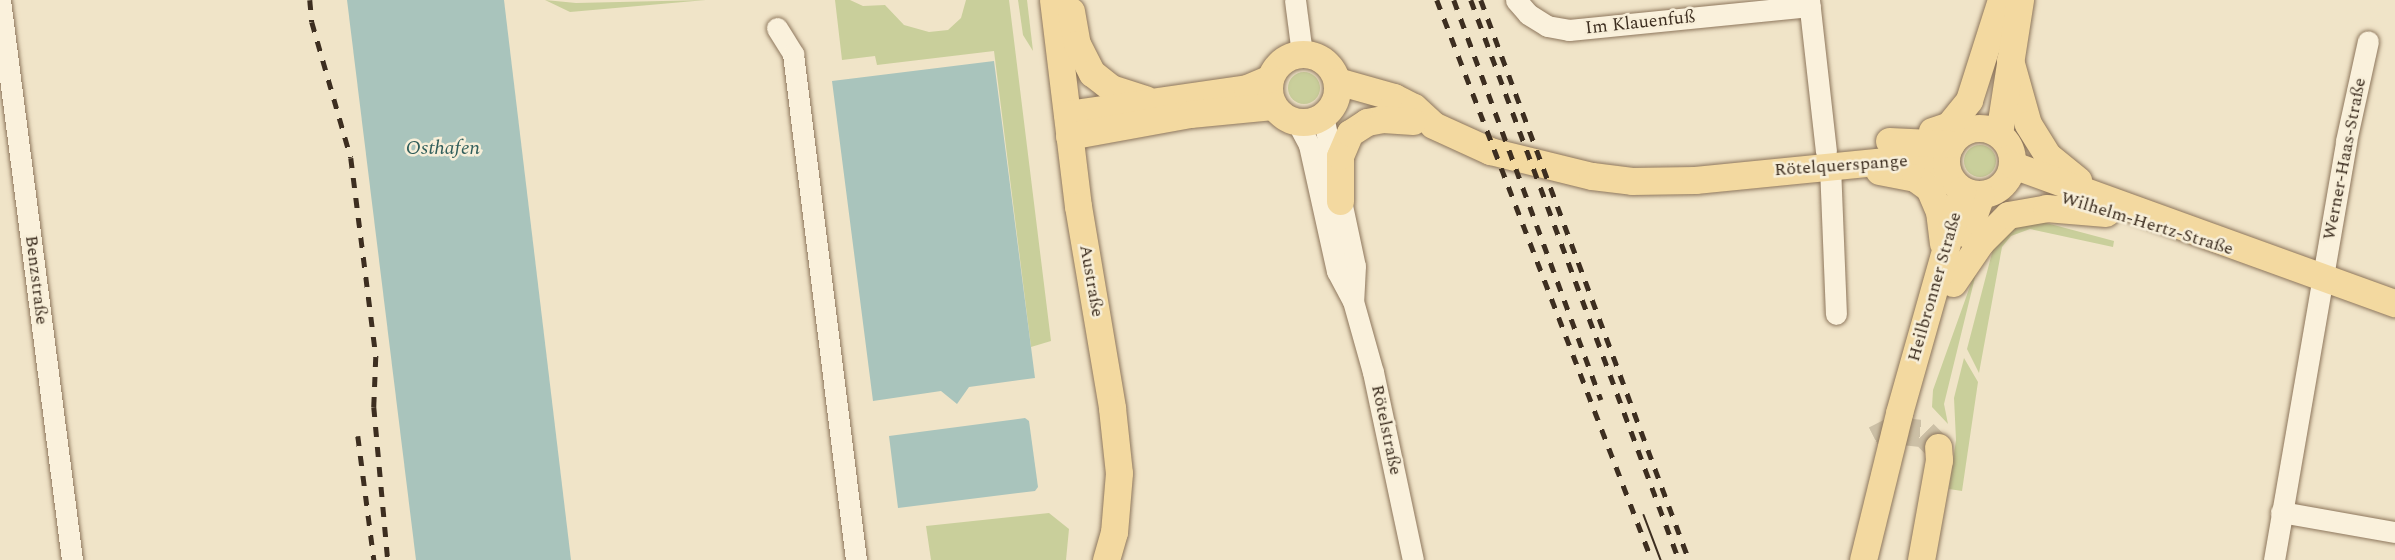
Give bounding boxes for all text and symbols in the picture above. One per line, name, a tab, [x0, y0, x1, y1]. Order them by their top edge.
street label: Im Klauenfuß	[1584, 7, 1696, 39]
street label: Werner-Haas-Straße	[2319, 76, 2371, 242]
water label: Osthafen	[406, 136, 480, 160]
street label: Rötelquerspange	[1774, 151, 1908, 181]
street label: Wilhelm-Hertz-Straße	[2058, 187, 2236, 261]
street label: Heilbronner Straße	[1903, 210, 1967, 364]
street label: Benzstraße	[20, 234, 52, 326]
street label: Austraße	[1074, 243, 1108, 319]
street label: Rötelstraße	[1366, 383, 1406, 477]

